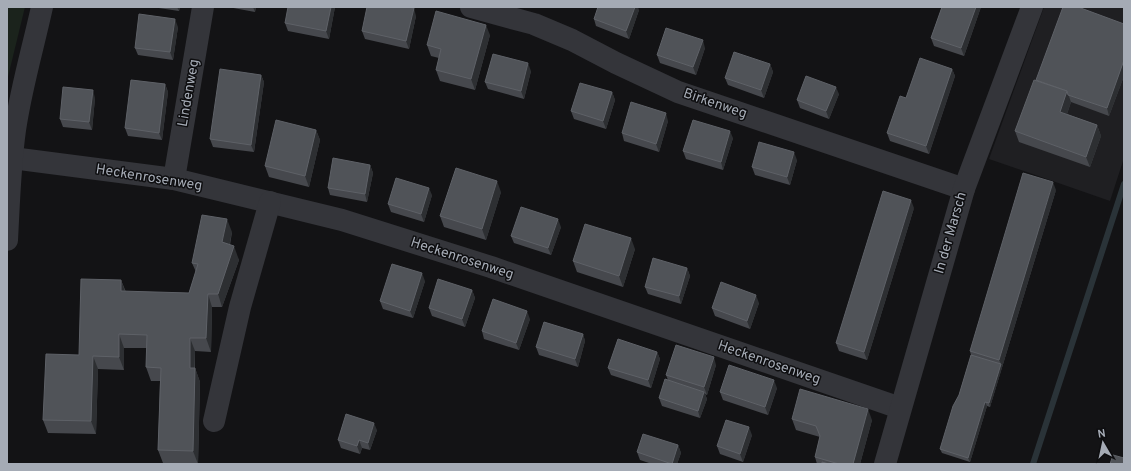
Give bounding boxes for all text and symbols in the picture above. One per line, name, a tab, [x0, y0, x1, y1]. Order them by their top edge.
street label: Lindenweg	[175, 58, 203, 128]
street label: Birkenweg	[681, 85, 749, 123]
street label: Heckenrosenweg	[95, 161, 203, 195]
street label: In der Marsch	[931, 190, 971, 276]
street label: Heckenrosenweg	[408, 234, 516, 284]
street label: Heckenrosenweg	[715, 337, 823, 389]
north arrow	[1083, 423, 1123, 463]
text: N	[1097, 427, 1107, 442]

